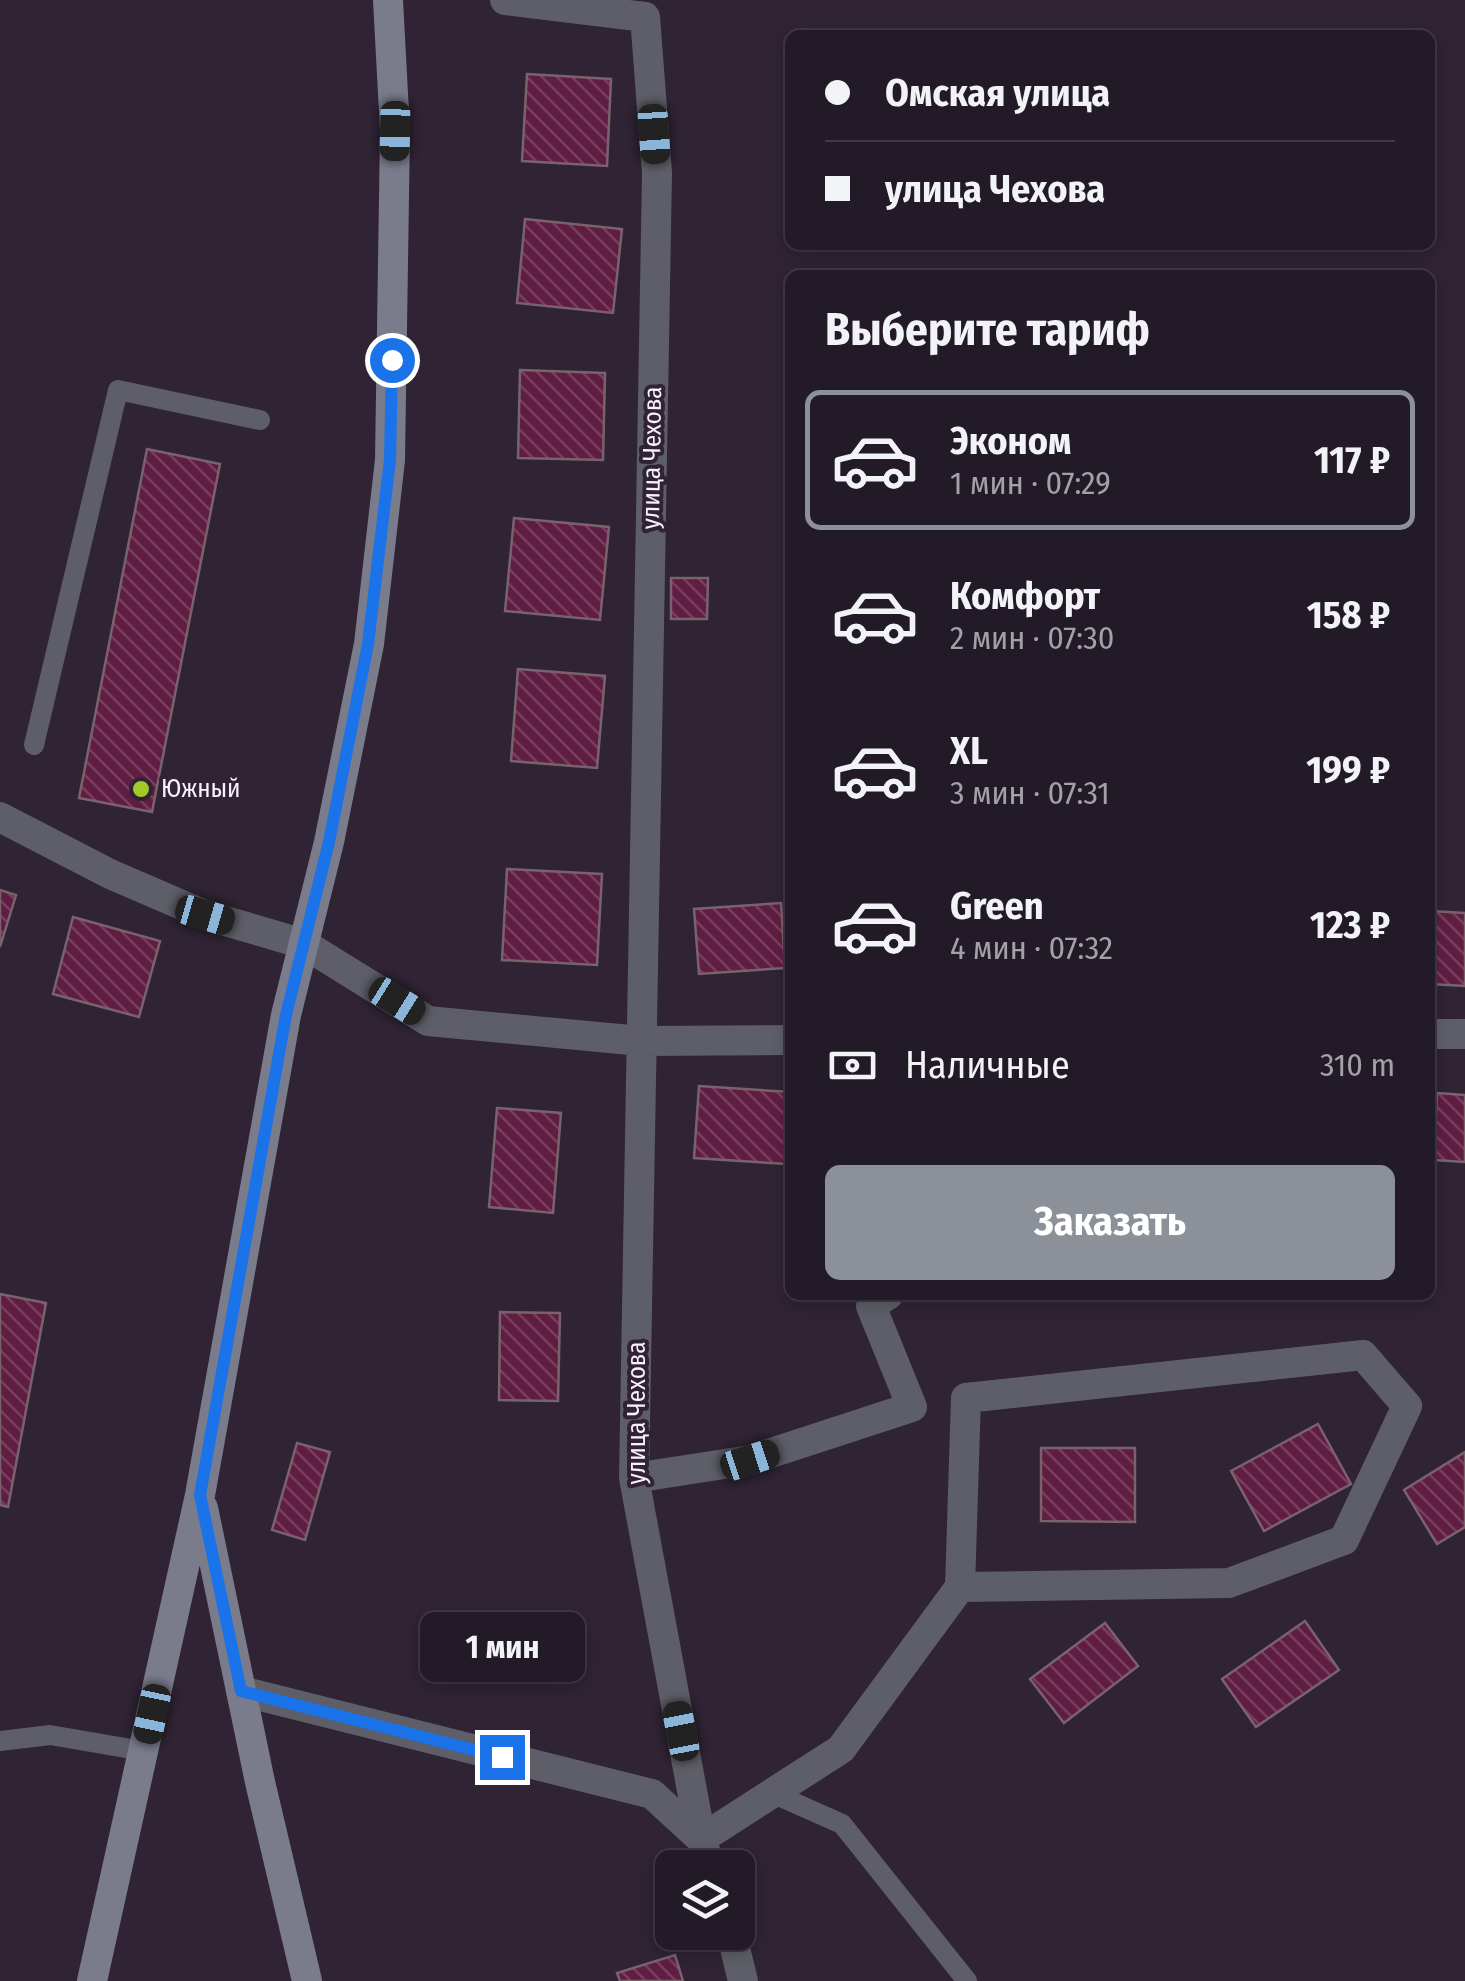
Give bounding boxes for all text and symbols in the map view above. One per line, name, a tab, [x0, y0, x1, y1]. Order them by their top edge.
text: Омская улица	[885, 70, 1110, 116]
car	[379, 101, 411, 161]
car	[637, 103, 671, 165]
text: улица Чехова	[885, 166, 1105, 212]
text: Выберите тариф	[825, 303, 1150, 357]
route start	[370, 338, 415, 383]
street label: улица Чехова	[636, 386, 668, 530]
icon: car	[830, 415, 920, 505]
text: Эконом	[950, 418, 1071, 464]
text: 117 ₽	[1314, 437, 1390, 483]
text: 1 мин · 07:29	[950, 464, 1111, 502]
icon: car	[830, 570, 920, 660]
text: Комфорт	[950, 573, 1100, 619]
text: 158 ₽	[1307, 592, 1390, 638]
text: 2 мин · 07:30	[950, 619, 1114, 657]
icon: car	[830, 725, 920, 815]
text: XL	[950, 728, 988, 774]
text: 199 ₽	[1306, 747, 1390, 793]
place label: Южный	[161, 774, 241, 804]
text: 3 мин · 07:31	[950, 774, 1110, 812]
marker: Южный	[130, 778, 152, 800]
icon: car	[830, 880, 920, 970]
text: Green	[950, 883, 1044, 929]
car	[172, 892, 238, 938]
text: 123 ₽	[1310, 902, 1390, 948]
text: 4 мин · 07:32	[950, 929, 1113, 967]
car	[364, 972, 430, 1030]
icon: cash	[825, 1038, 880, 1093]
text: Наличные	[905, 1042, 1070, 1088]
text: 310 m	[1320, 1046, 1395, 1084]
button: Заказать	[825, 1165, 1395, 1280]
street label: улица Чехова	[622, 1342, 652, 1484]
car	[717, 1436, 783, 1484]
callout: 1 мин	[420, 1612, 584, 1682]
text: 1 мин	[466, 1628, 539, 1666]
car	[131, 1682, 173, 1746]
car	[661, 1699, 701, 1763]
route end	[480, 1735, 525, 1780]
map controls	[655, 1850, 755, 1950]
button: layers	[655, 1850, 755, 1950]

